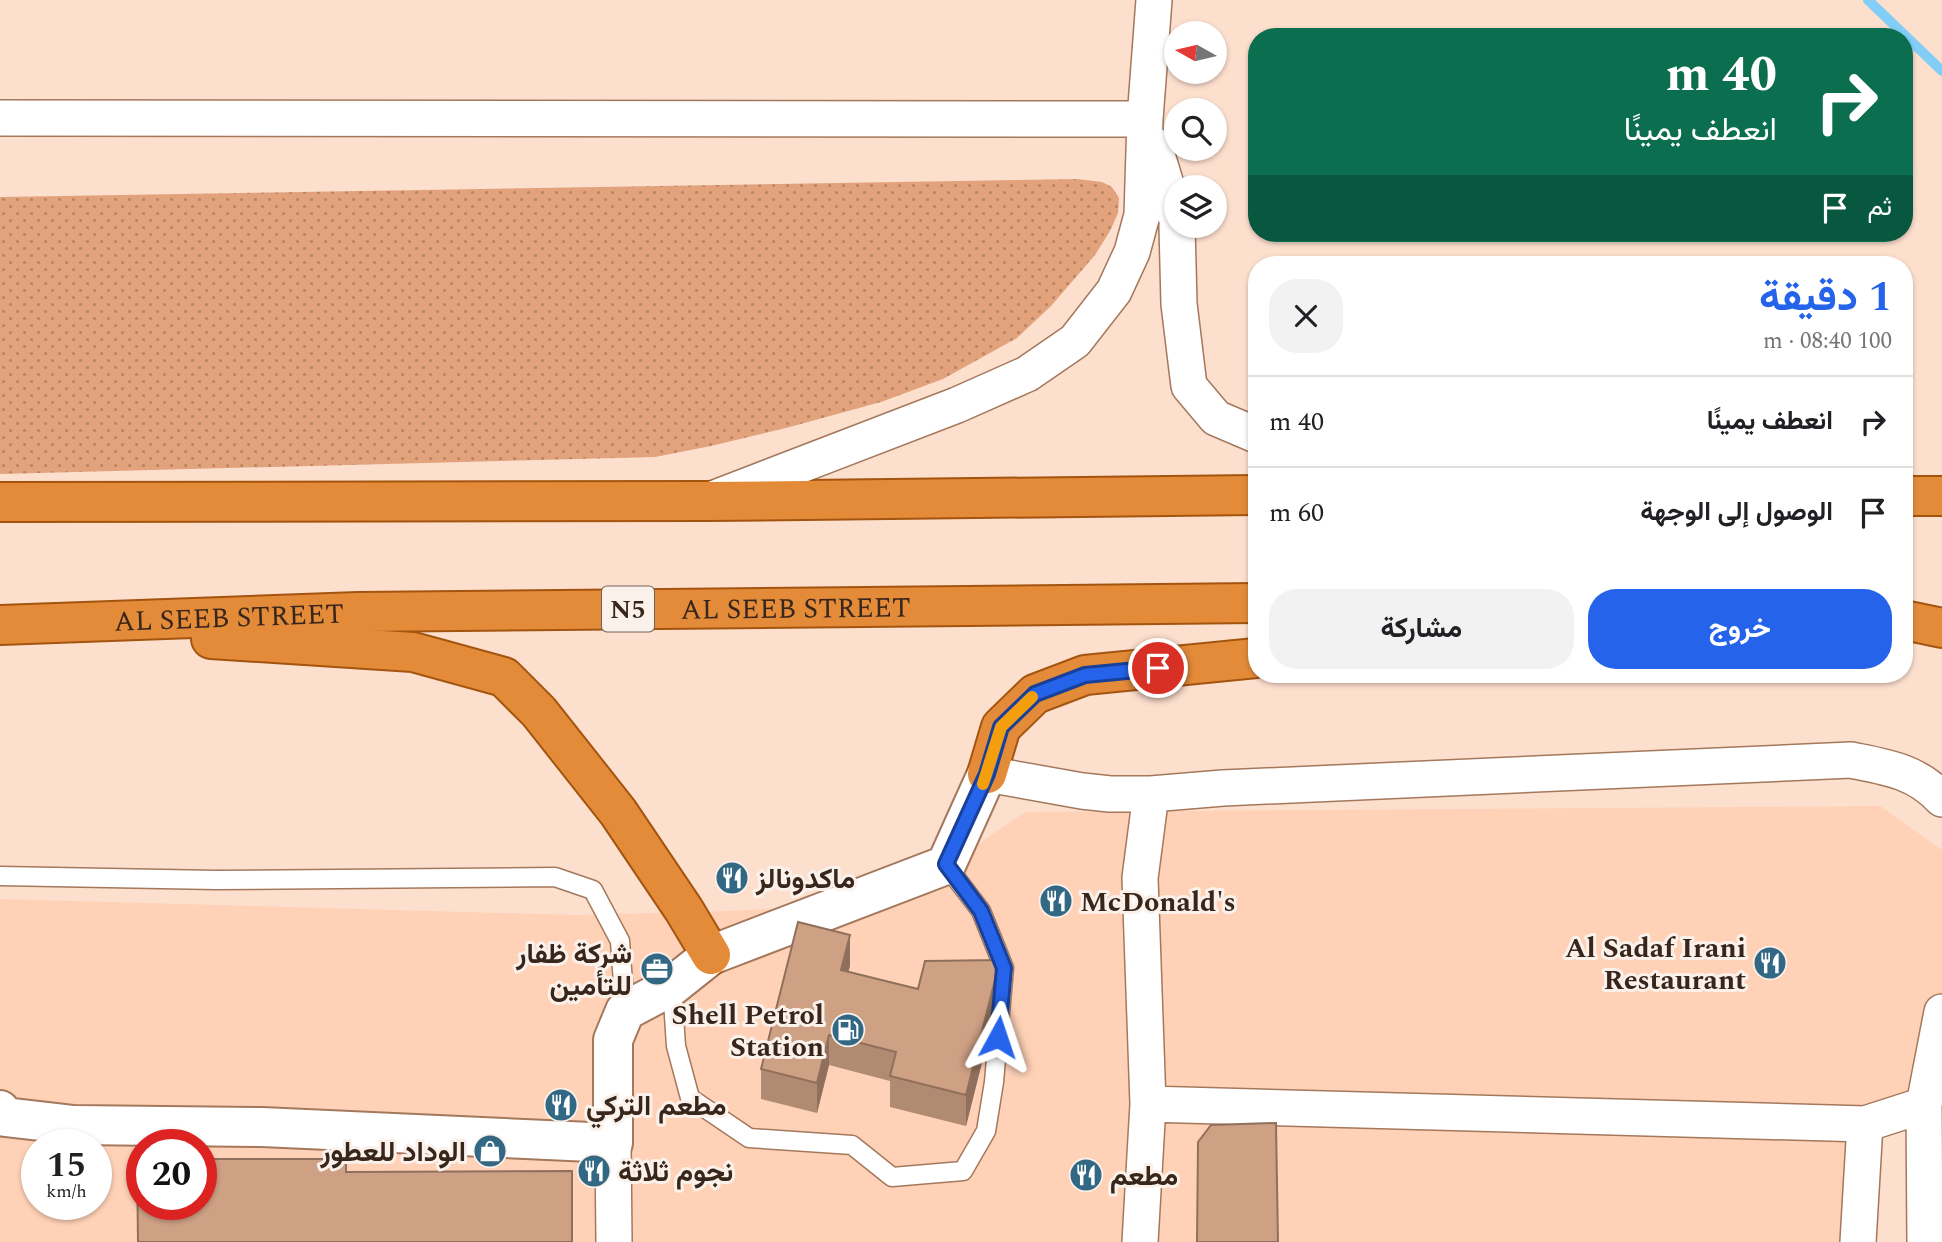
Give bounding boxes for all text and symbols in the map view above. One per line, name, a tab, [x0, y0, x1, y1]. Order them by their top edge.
north arrow	[1164, 21, 1227, 84]
map controls	[1164, 21, 1227, 238]
text: 40 m	[1666, 38, 1777, 113]
icon: right	[1801, 56, 1892, 147]
button: search	[1164, 98, 1227, 161]
text: انعطف يمينًا	[1624, 106, 1777, 155]
button: layers	[1164, 175, 1227, 238]
text: ثم	[1868, 187, 1892, 227]
icon: arrive	[1816, 189, 1854, 227]
text: 1 دقيقة	[1759, 266, 1892, 329]
button: close	[1269, 279, 1343, 353]
text: 100 m · 08:40	[1763, 324, 1892, 359]
text: انعطف يمينًا	[1707, 401, 1833, 441]
text: 40 m	[1269, 402, 1324, 442]
icon: right	[1854, 403, 1892, 441]
text: الوصول إلى الوجهة	[1640, 492, 1833, 532]
text: 60 m	[1269, 493, 1324, 533]
icon: arrive	[1854, 494, 1892, 532]
road number: N5	[602, 586, 654, 632]
street label: AL SEEB STREET	[680, 586, 911, 632]
button: مشاركة	[1269, 589, 1574, 669]
button: خروج	[1588, 589, 1892, 669]
street label: AL SEEB STREET	[113, 593, 345, 644]
pin	[1128, 638, 1188, 698]
icon: arrive	[1139, 649, 1177, 687]
place label: ماكدونالز	[755, 858, 855, 901]
restaurant icon: ماكدونالز	[713, 859, 751, 897]
place label: McDonald's	[1080, 881, 1236, 924]
restaurant icon: McDonald's	[1037, 882, 1075, 920]
place label: Al Sadaf Irani Restaurant	[1565, 927, 1746, 1002]
place label: شركة ظفار للتأمين	[515, 933, 632, 1008]
restaurant icon: Al Sadaf Irani Restaurant	[1751, 944, 1789, 982]
office icon: شركة ظفار للتأمين	[638, 950, 676, 988]
place label: Shell Petrol Station	[672, 994, 824, 1069]
position arrow	[961, 1000, 1035, 1074]
fuel station icon: Shell Petrol Station	[829, 1011, 867, 1049]
place label: مطعم التركي	[586, 1085, 727, 1129]
restaurant icon: مطعم التركي	[542, 1086, 580, 1124]
speed limit sign: 20	[126, 1129, 217, 1220]
place label: الوداد للعطور	[319, 1131, 466, 1174]
shop icon: الوداد للعطور	[471, 1132, 509, 1170]
text: 15	[47, 1139, 86, 1192]
place label: نجوم ثلاثة	[618, 1151, 733, 1194]
restaurant icon: نجوم ثلاثة	[575, 1152, 613, 1190]
place label: مطعم	[1110, 1155, 1178, 1198]
restaurant icon: مطعم	[1067, 1156, 1105, 1194]
text: km/h	[46, 1178, 87, 1205]

